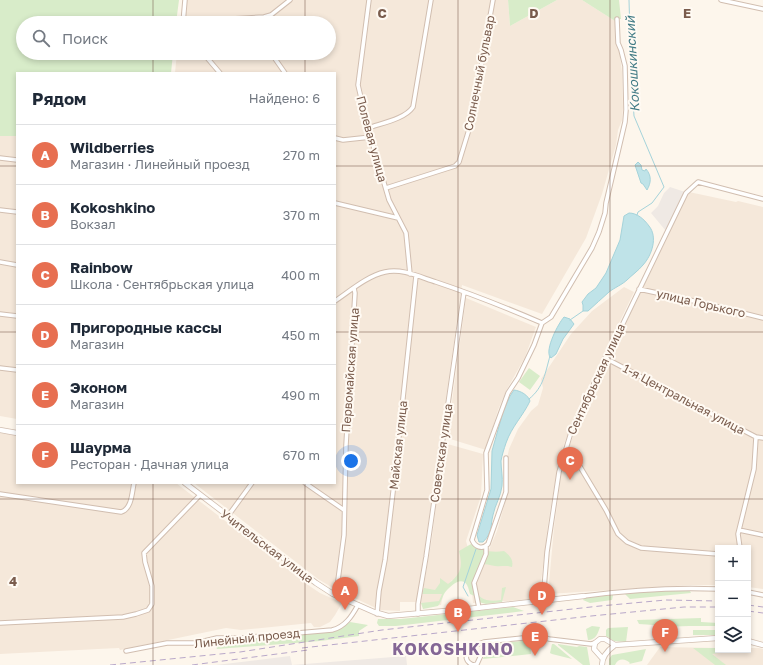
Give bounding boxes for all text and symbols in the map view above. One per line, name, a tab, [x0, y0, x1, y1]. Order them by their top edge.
text: C	[377, 5, 387, 21]
text: D	[529, 5, 539, 21]
text: E	[683, 5, 691, 21]
street label: Солнечный бульвар	[460, 14, 498, 132]
water label: Кокошкинский	[621, 15, 642, 112]
search box	[16, 16, 336, 60]
icon: search	[30, 27, 52, 49]
text: Поиск	[62, 29, 108, 47]
text: Рядом	[32, 88, 86, 109]
text: Найдено: 6	[249, 90, 320, 106]
street label: Полевая улица	[353, 94, 391, 184]
text: Wildberries	[70, 138, 154, 156]
text: A	[40, 147, 50, 163]
text: 270 m	[283, 147, 320, 163]
text: Магазин · Линейный проезд	[70, 156, 250, 172]
text: Kokoshkino	[70, 198, 155, 216]
text: B	[40, 207, 50, 223]
text: 370 m	[283, 207, 320, 223]
text: Вокзал	[70, 216, 116, 232]
text: Rainbow	[70, 258, 133, 276]
text: C	[40, 267, 50, 283]
text: 400 m	[281, 267, 320, 283]
text: Школа · Сентябрьская улица	[70, 276, 254, 292]
street label: улица Горького	[655, 285, 747, 321]
street label: Первомайская улица	[338, 307, 362, 433]
text: Пригородные кассы	[70, 318, 222, 336]
street label: Сентябрьская улица	[564, 321, 628, 437]
text: D	[40, 327, 50, 343]
text: 450 m	[282, 327, 320, 343]
text: Магазин	[70, 336, 124, 352]
street label: 1-я Центральная улица	[620, 360, 748, 438]
text: Эконом	[70, 378, 127, 396]
text: E	[41, 387, 49, 403]
text: 490 m	[281, 387, 320, 403]
text: Магазин	[70, 396, 124, 412]
street label: Майская улица	[386, 400, 410, 490]
street label: Советская улица	[427, 403, 455, 503]
text: Шаурма	[70, 438, 131, 456]
text: F	[41, 447, 49, 463]
text: 670 m	[282, 447, 320, 463]
pin: C	[557, 447, 583, 480]
your location	[341, 451, 361, 471]
text: Ресторан · Дачная улица	[70, 456, 229, 472]
street label: Учительская улица	[217, 506, 317, 586]
map controls	[715, 545, 751, 653]
button: +	[715, 545, 751, 581]
text: 4	[9, 573, 17, 589]
pin: A	[332, 577, 358, 610]
button: −	[715, 581, 751, 617]
pin: D	[529, 582, 555, 615]
pin: B	[445, 599, 471, 632]
button: layers	[715, 617, 751, 653]
pin: F	[652, 619, 678, 652]
pin: E	[522, 623, 548, 656]
street label: Линейный проезд	[193, 625, 301, 651]
district label: KOKOSHKINO	[392, 639, 514, 659]

